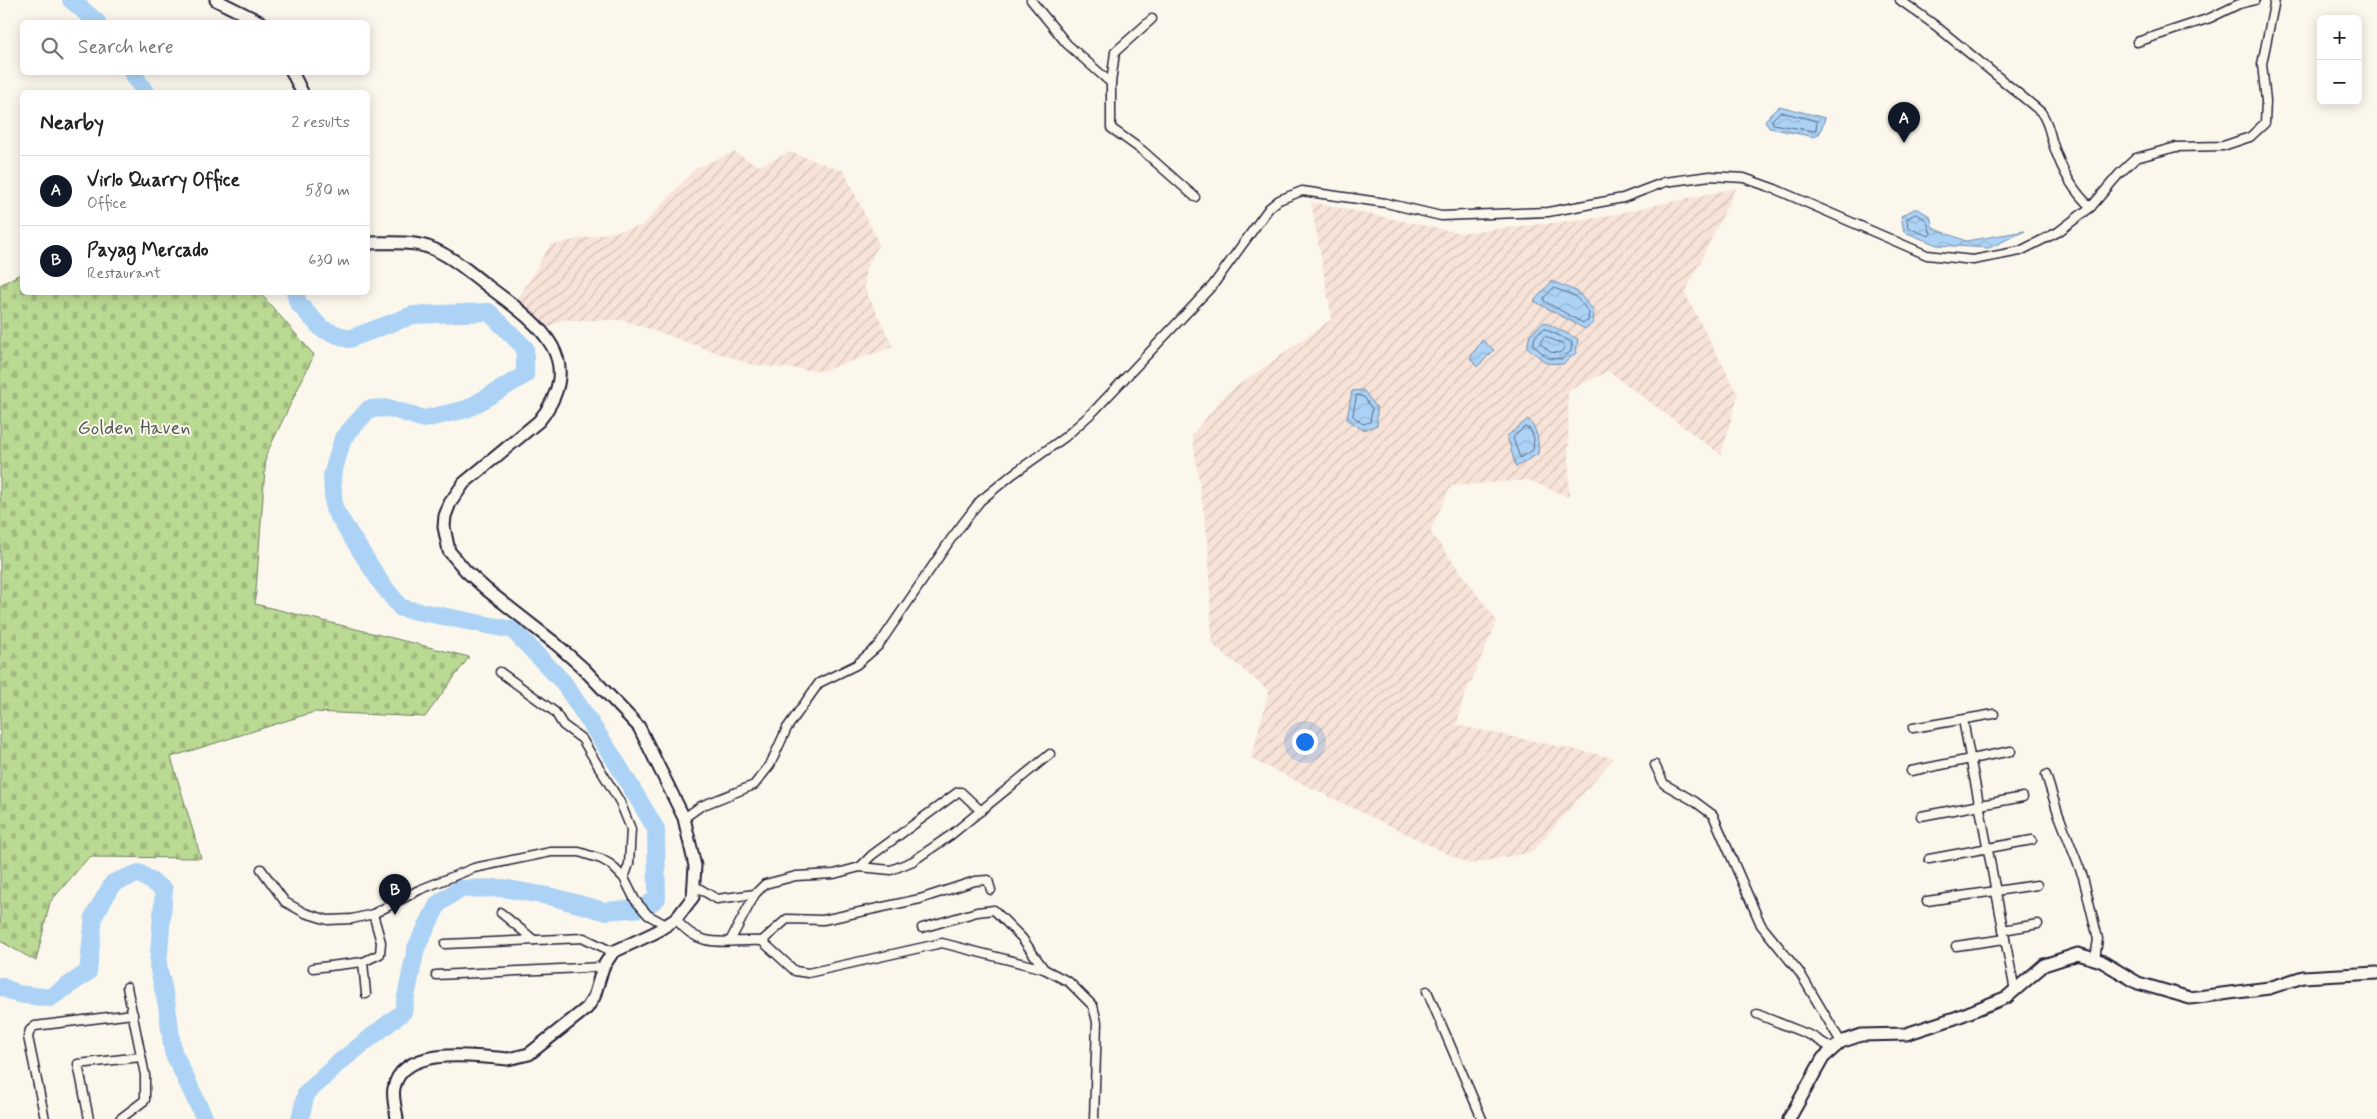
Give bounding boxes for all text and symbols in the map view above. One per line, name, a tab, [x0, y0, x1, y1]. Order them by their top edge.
map controls	[2317, 15, 2362, 105]
button: +	[2317, 15, 2362, 60]
search box	[20, 20, 370, 75]
icon: search	[38, 34, 66, 62]
text: Search here	[78, 35, 174, 60]
button: −	[2317, 60, 2362, 105]
pin: A	[1888, 102, 1920, 143]
text: Nearby	[40, 109, 104, 137]
text: 2 results	[292, 112, 350, 133]
text: Virlo Quarry Office	[87, 168, 240, 193]
text: A	[51, 180, 61, 201]
text: 580 m	[305, 180, 350, 201]
text: Office	[87, 193, 127, 214]
text: Payag Mercado	[87, 238, 209, 263]
text: B	[51, 250, 61, 271]
text: 630 m	[308, 250, 350, 271]
text: Restaurant	[87, 263, 161, 284]
park label: Golden Haven	[77, 415, 191, 442]
your location	[1292, 729, 1318, 755]
pin: B	[379, 874, 411, 915]

